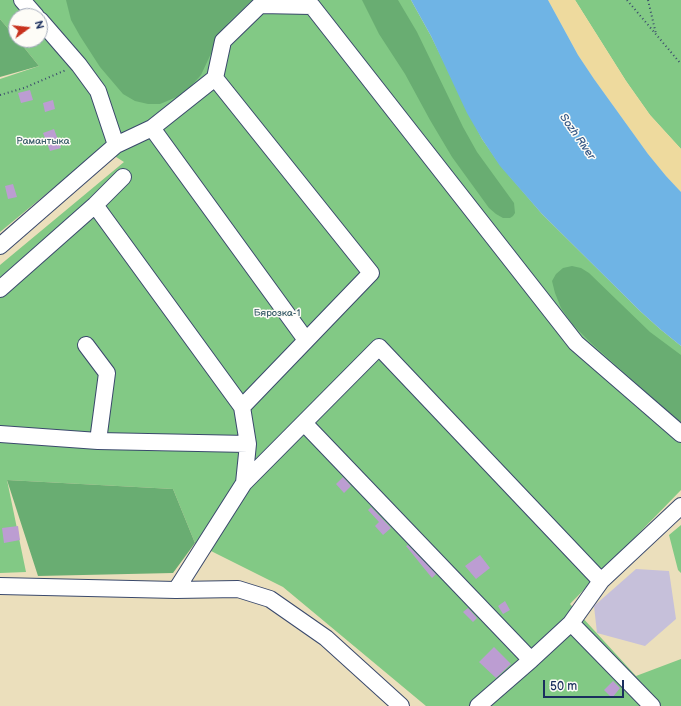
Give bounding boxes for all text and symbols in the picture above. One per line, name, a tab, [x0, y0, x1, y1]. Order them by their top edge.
north arrow	[8, 8, 48, 48]
text: N	[32, 19, 46, 31]
water label: Sozh River	[556, 111, 598, 163]
park label: Рамантыка	[16, 135, 70, 147]
park label: Бярозка-1	[254, 307, 300, 319]
scale bar	[545, 672, 626, 698]
text: 50 m	[550, 679, 577, 694]

